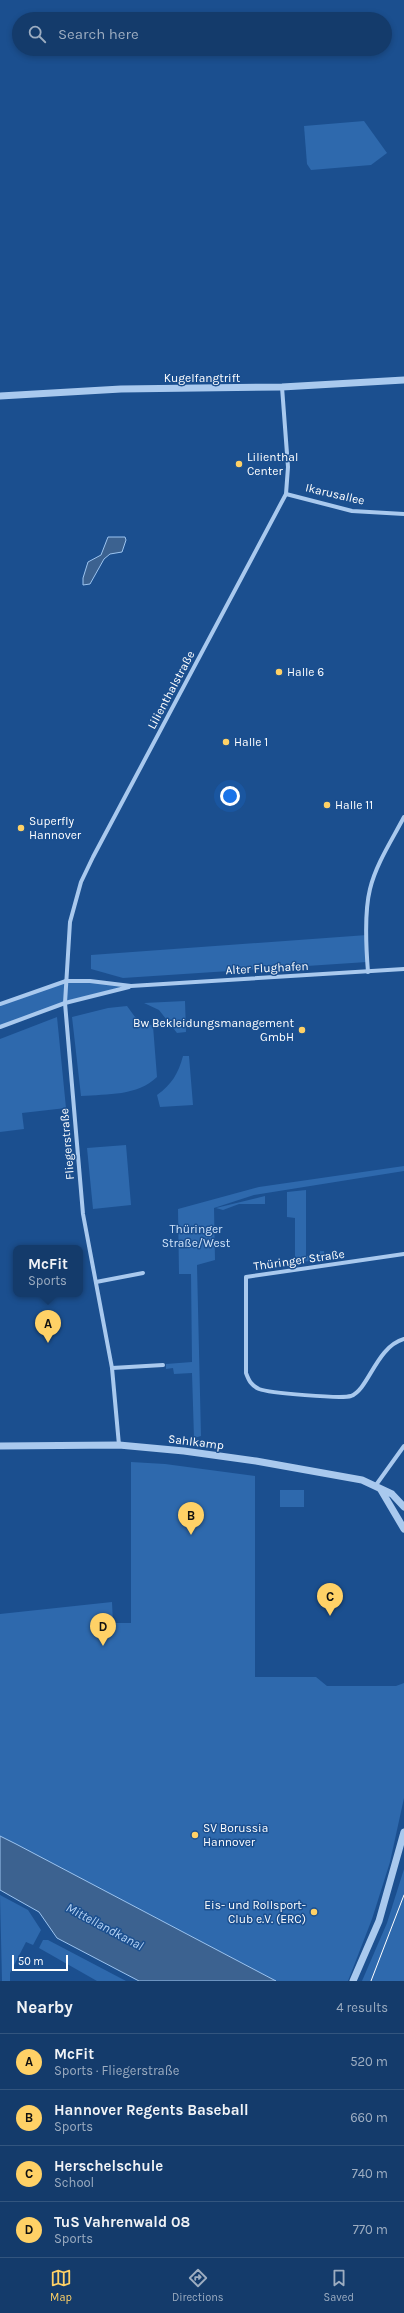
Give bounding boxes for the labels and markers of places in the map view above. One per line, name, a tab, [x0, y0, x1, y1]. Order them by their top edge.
place label: Lilienthal Center	[247, 450, 298, 478]
marker: Lilienthal Center	[234, 459, 244, 469]
place label: Halle 6	[287, 665, 324, 679]
marker: Halle 6	[274, 667, 284, 677]
place label: Halle 1	[234, 735, 268, 749]
marker: Halle 1	[221, 737, 231, 747]
place label: Halle 11	[335, 798, 373, 812]
marker: Halle 11	[322, 800, 332, 810]
place label: Superfly Hannover	[29, 814, 82, 842]
marker: Superfly Hannover	[16, 823, 26, 833]
place label: Bw Bekleidungsmanagement GmbH	[133, 1016, 294, 1044]
marker: Bw Bekleidungsmanagement GmbH	[297, 1025, 307, 1035]
pin: A	[35, 1310, 61, 1343]
pin: B	[178, 1502, 204, 1535]
pin: C	[317, 1583, 343, 1616]
pin: D	[90, 1613, 116, 1646]
place label: SV Borussia Hannover	[203, 1821, 268, 1849]
marker: SV Borussia Hannover	[190, 1830, 200, 1840]
place label: Eis- und Rollsport- Club e.V. (ERC)	[204, 1898, 306, 1926]
marker: Eis- und Rollsport- Club e.V. (ERC)	[309, 1907, 319, 1917]

